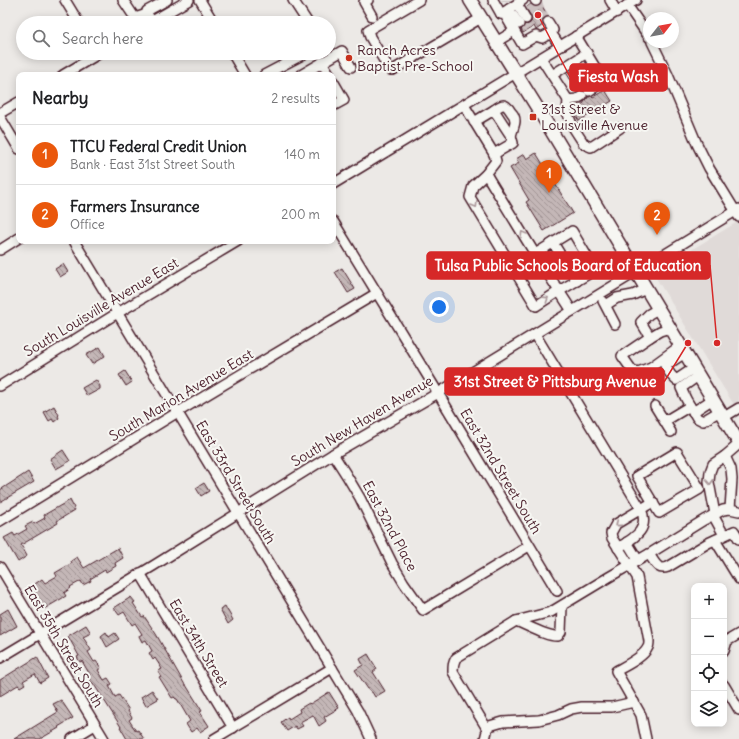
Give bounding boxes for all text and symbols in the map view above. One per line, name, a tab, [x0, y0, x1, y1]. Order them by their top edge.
north arrow	[643, 12, 679, 48]
search box	[16, 16, 336, 60]
icon: search	[30, 27, 52, 49]
text: Search here	[62, 29, 143, 48]
place label: Ranch Acres Baptist Pre-School	[357, 41, 473, 75]
marker: Ranch Acres Baptist Pre-School	[344, 53, 354, 63]
callout: Fiesta Wash	[570, 64, 667, 91]
text: Fiesta Wash	[577, 67, 659, 86]
text: Nearby	[32, 87, 88, 109]
text: 2 results	[271, 90, 320, 107]
place label: 31st Street & Louisville Avenue	[541, 100, 648, 134]
marker: 31st Street & Louisville Avenue	[528, 112, 538, 122]
text: TTCU Federal Credit Union	[70, 137, 247, 156]
text: 1	[42, 146, 48, 163]
text: 140 m	[284, 146, 320, 163]
text: Bank · East 31st Street South	[70, 156, 235, 173]
pin: 1	[536, 160, 562, 193]
text: Farmers Insurance	[70, 197, 200, 216]
one-way arrow	[470, 201, 477, 208]
pin: 2	[644, 202, 670, 235]
text: 2	[41, 206, 49, 223]
text: 200 m	[281, 206, 320, 223]
text: Office	[70, 216, 105, 233]
one-way arrow	[521, 231, 528, 238]
callout: Tulsa Public Schools Board of Education	[427, 252, 710, 279]
street label: South Louisville Avenue East	[20, 253, 182, 360]
text: Tulsa Public Schools Board of Education	[435, 256, 702, 275]
your location	[429, 297, 449, 317]
one-way arrow	[542, 297, 549, 304]
street label: South Marion Avenue East	[106, 345, 256, 445]
callout: 31st Street & Pittsburg Avenue	[445, 368, 664, 395]
street label: South New Haven Avenue	[288, 372, 436, 470]
text: 31st Street & Pittsburg Avenue	[454, 372, 656, 392]
street label: East 32nd Street South	[456, 405, 546, 537]
street label: East 33rd Street South	[192, 417, 280, 547]
street label: East 32nd Place	[359, 478, 421, 574]
one-way arrow	[705, 479, 714, 485]
one-way arrow	[615, 520, 623, 527]
street label: East 35th Street South	[20, 581, 108, 711]
map controls	[691, 583, 727, 727]
button: +	[691, 583, 727, 619]
street label: East 34th Street	[166, 596, 233, 691]
button: −	[691, 619, 727, 655]
button: locate	[691, 655, 727, 691]
button: layers	[691, 691, 727, 727]

